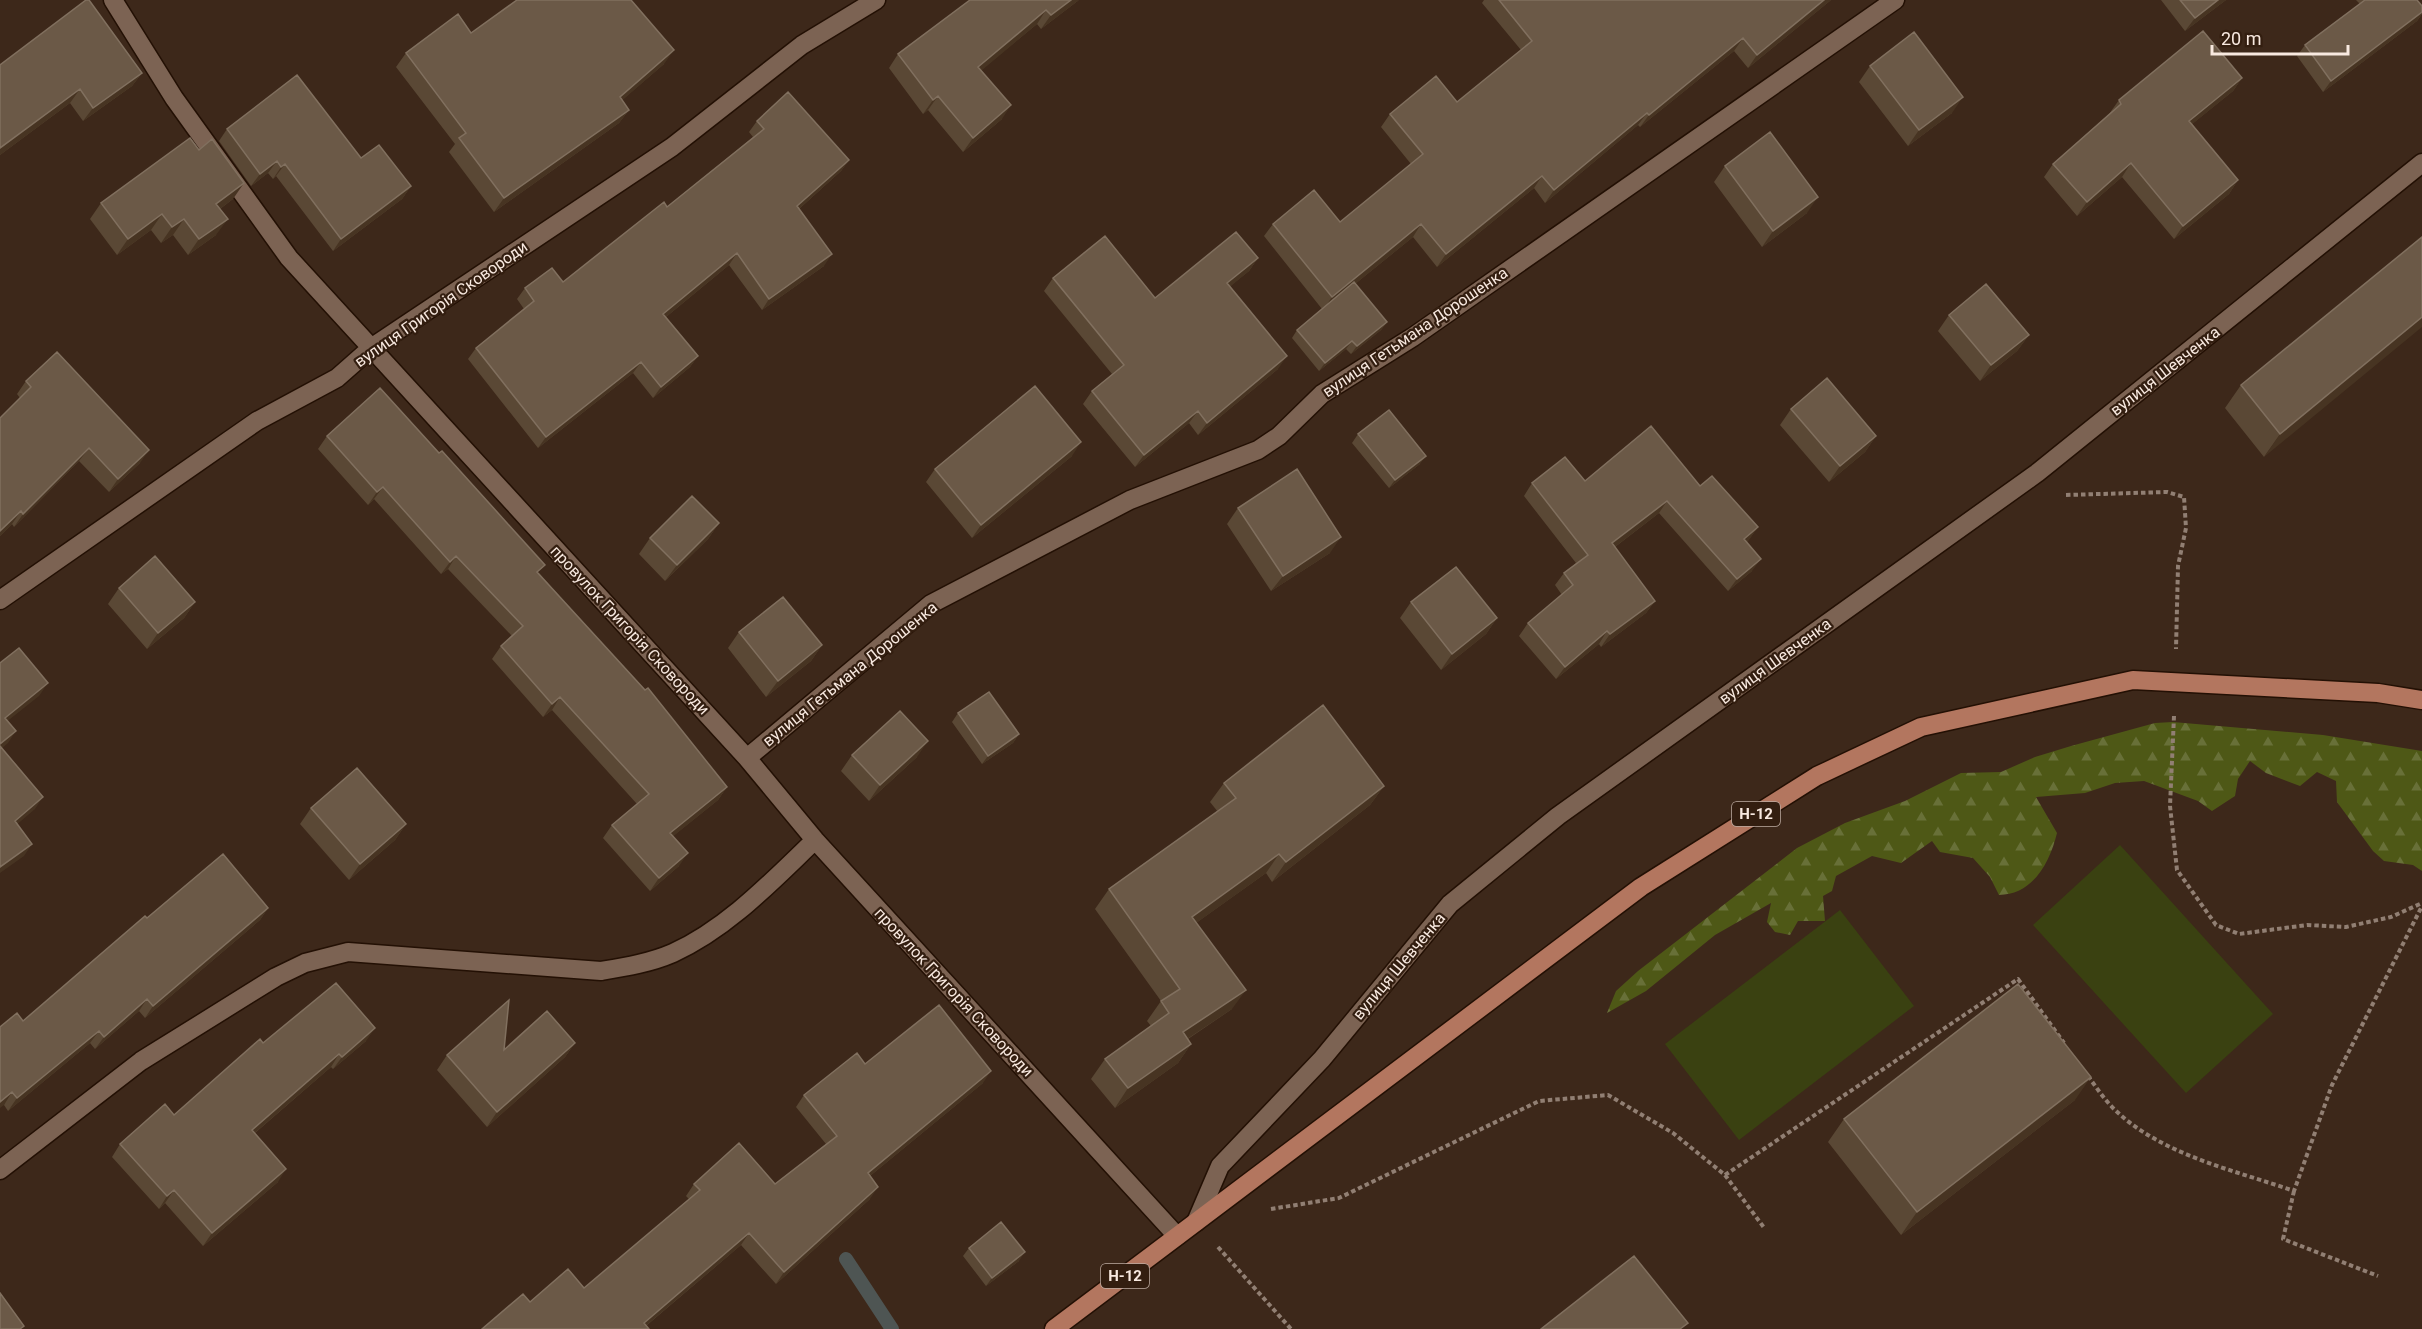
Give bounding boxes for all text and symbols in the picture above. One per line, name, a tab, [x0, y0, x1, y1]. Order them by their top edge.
scale bar	[2212, 18, 2348, 56]
text: 20 m	[2221, 28, 2261, 49]
street label: вулиця Григорія Сковороди	[351, 237, 531, 371]
street label: вулиця Гетьмана Дорошенка	[1319, 263, 1511, 401]
street label: вулиця Шевченка	[2107, 322, 2223, 420]
street label: провулок Григорія Сковороди	[547, 542, 713, 718]
street label: вулиця Гетьмана Дорошенка	[759, 598, 941, 750]
street label: вулиця Шевченка	[1715, 614, 1835, 708]
road number: Н-12	[1732, 802, 1780, 826]
street label: провулок Григорія Сковороди	[871, 904, 1037, 1080]
street label: вулиця Шевченка	[1349, 909, 1449, 1023]
road number: Н-12	[1101, 1264, 1149, 1288]

